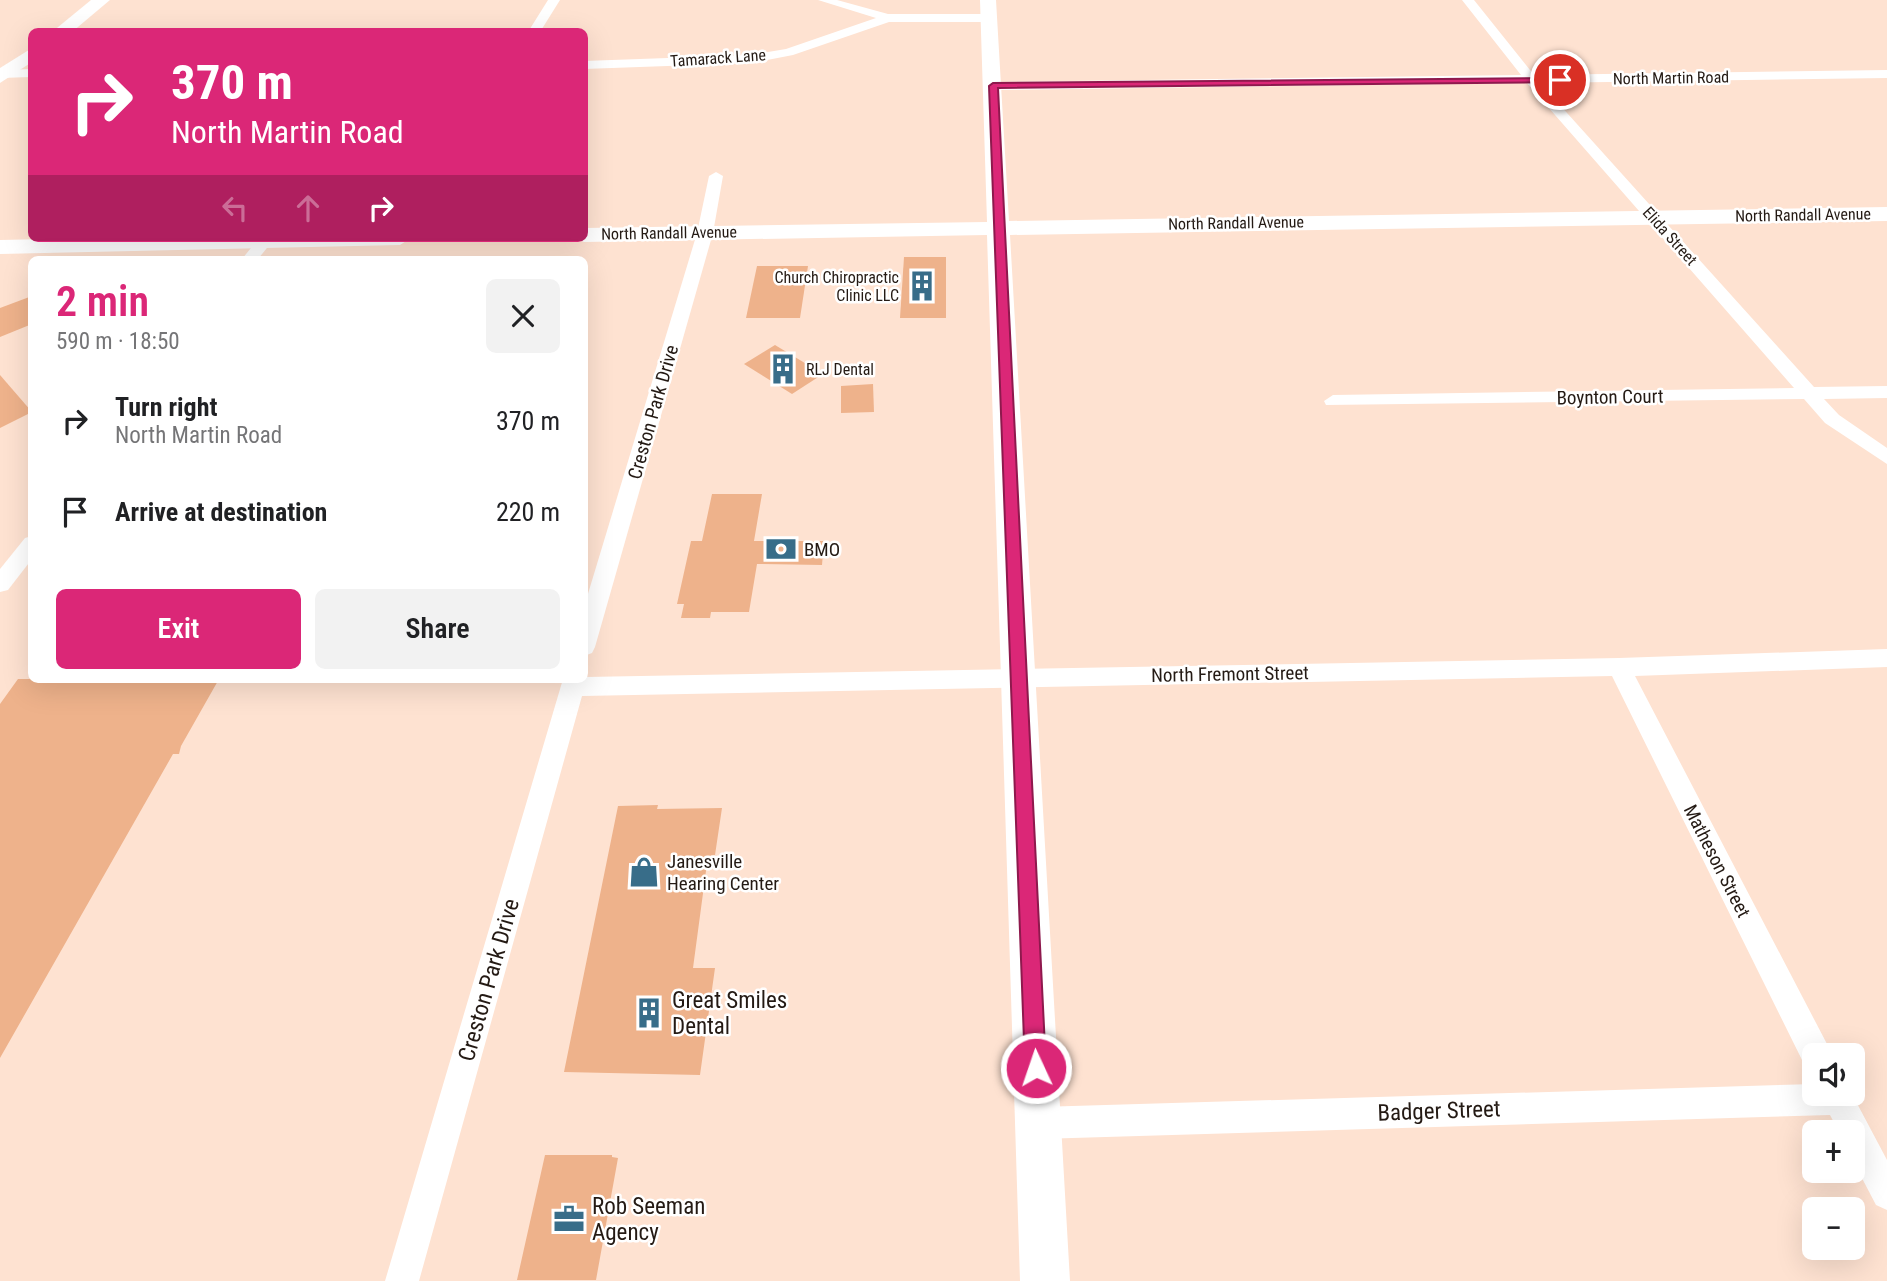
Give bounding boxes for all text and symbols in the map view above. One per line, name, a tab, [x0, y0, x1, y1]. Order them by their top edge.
street label: Tamarack Lane	[670, 45, 766, 71]
pin	[1530, 50, 1590, 110]
text: 370 m	[171, 54, 293, 111]
icon: right	[56, 56, 147, 147]
icon: arrive	[1541, 61, 1579, 99]
street label: North Martin Road	[1613, 67, 1729, 89]
text: North Martin Road	[171, 113, 404, 151]
icon: left	[216, 189, 254, 227]
icon: ahead	[289, 189, 327, 227]
icon: right	[362, 189, 400, 227]
street label: Elida Street	[1639, 203, 1701, 269]
street label: North Randall Avenue	[1735, 204, 1871, 226]
street label: North Randall Avenue	[1168, 212, 1304, 234]
street label: North Randall Avenue	[601, 222, 737, 244]
place label: Church Chiropractic Clinic LLC	[774, 268, 899, 305]
building icon: Church Chiropractic Clinic LLC	[905, 269, 939, 303]
text: 2 min	[56, 277, 149, 326]
button: close	[486, 279, 560, 353]
text: 590 m · 18:50	[56, 328, 180, 355]
street label: Creston Park Drive	[623, 342, 683, 482]
building icon: RLJ Dental	[766, 352, 800, 386]
place label: RLJ Dental	[806, 360, 874, 379]
street label: Boynton Court	[1556, 385, 1664, 409]
text: Turn right	[115, 392, 217, 422]
icon: right	[56, 402, 94, 440]
text: 370 m	[496, 406, 560, 436]
text: North Martin Road	[115, 422, 282, 449]
icon: arrive	[56, 493, 94, 531]
text: Arrive at destination	[115, 497, 327, 527]
text: 220 m	[496, 497, 560, 527]
bank icon: BMO	[764, 532, 798, 566]
place label: BMO	[804, 538, 840, 561]
button: Exit	[56, 589, 301, 669]
button: Share	[315, 589, 560, 669]
street label: North Fremont Street	[1151, 661, 1309, 687]
street label: Matheson Street	[1679, 801, 1755, 921]
place label: Janesville Hearing Center	[667, 850, 779, 895]
shop icon: Janesville Hearing Center	[627, 855, 661, 889]
street label: Creston Park Drive	[453, 896, 525, 1064]
place label: Great Smiles Dental	[672, 987, 787, 1040]
building icon: Great Smiles Dental	[632, 996, 666, 1030]
position arrow	[999, 1031, 1073, 1105]
map controls	[1802, 1043, 1865, 1260]
button: sound	[1802, 1043, 1865, 1106]
street label: Badger Street	[1377, 1095, 1501, 1127]
button: +	[1802, 1120, 1865, 1183]
place label: Rob Seeman Agency	[592, 1193, 705, 1246]
button: −	[1802, 1197, 1865, 1260]
office icon: Rob Seeman Agency	[552, 1202, 586, 1236]

